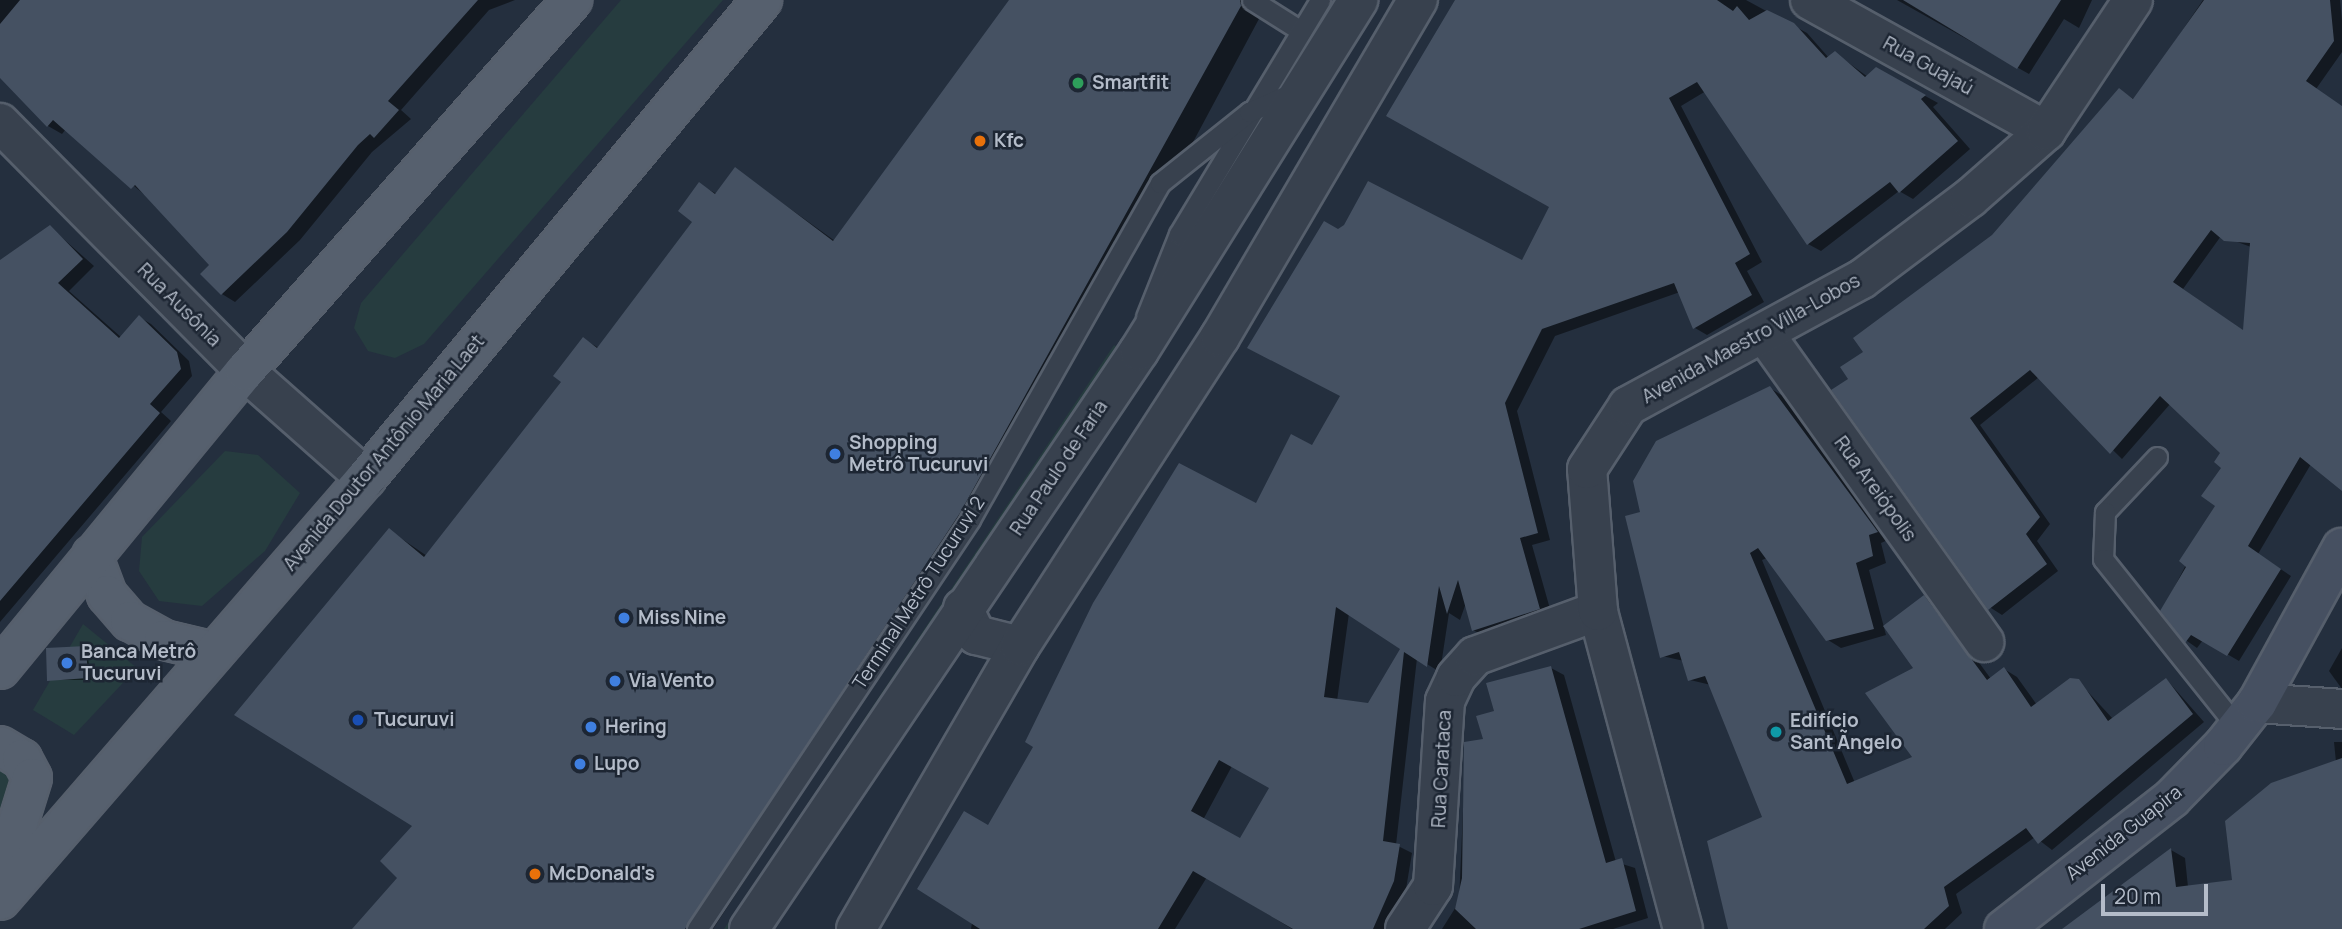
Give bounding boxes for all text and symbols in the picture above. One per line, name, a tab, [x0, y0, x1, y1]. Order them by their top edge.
street label: Rua Guajaú	[1879, 32, 1977, 100]
place label: Smartfit	[1092, 72, 1169, 94]
marker: Smartfit	[1070, 75, 1086, 91]
place label: Kfc	[994, 130, 1024, 152]
marker: Kfc	[972, 133, 988, 149]
street label: Rua Ausônia	[133, 259, 225, 351]
street label: Avenida Maestro Villa-Lobos	[1638, 269, 1864, 409]
street label: Avenida Doutor Antônio Maria Laet	[279, 330, 489, 576]
street label: Rua Paulo de Faria	[1005, 396, 1113, 540]
place label: Shopping Metrô Tucuruvi	[849, 432, 988, 476]
street label: Rua Areiópolis	[1829, 432, 1921, 546]
marker: Shopping Metrô Tucuruvi	[827, 446, 843, 462]
street label: Terminal Metrô Tucuruvi 2	[848, 492, 990, 694]
place label: Miss Nine	[638, 607, 726, 629]
marker: Miss Nine	[616, 610, 632, 626]
place label: Banca Metrô Tucuruvi	[81, 641, 196, 685]
marker: Banca Metrô Tucuruvi	[59, 655, 75, 671]
place label: Via Vento	[629, 670, 714, 692]
marker: Via Vento	[607, 673, 623, 689]
place label: Tucuruvi	[374, 709, 455, 731]
marker: Tucuruvi	[348, 710, 368, 730]
street label: Rua Carataca	[1428, 710, 1456, 828]
place label: Edifício Sant Ãngelo	[1790, 710, 1902, 754]
place label: Hering	[605, 716, 667, 738]
marker: Hering	[583, 719, 599, 735]
marker: Edifício Sant Ãngelo	[1768, 724, 1784, 740]
place label: Lupo	[594, 753, 639, 775]
marker: Lupo	[572, 756, 588, 772]
street label: Avenida Guapira	[2062, 781, 2186, 885]
place label: McDonald's	[549, 863, 655, 885]
marker: McDonald's	[527, 866, 543, 882]
scale bar	[2104, 870, 2211, 914]
text: 20 m	[2114, 882, 2161, 910]

